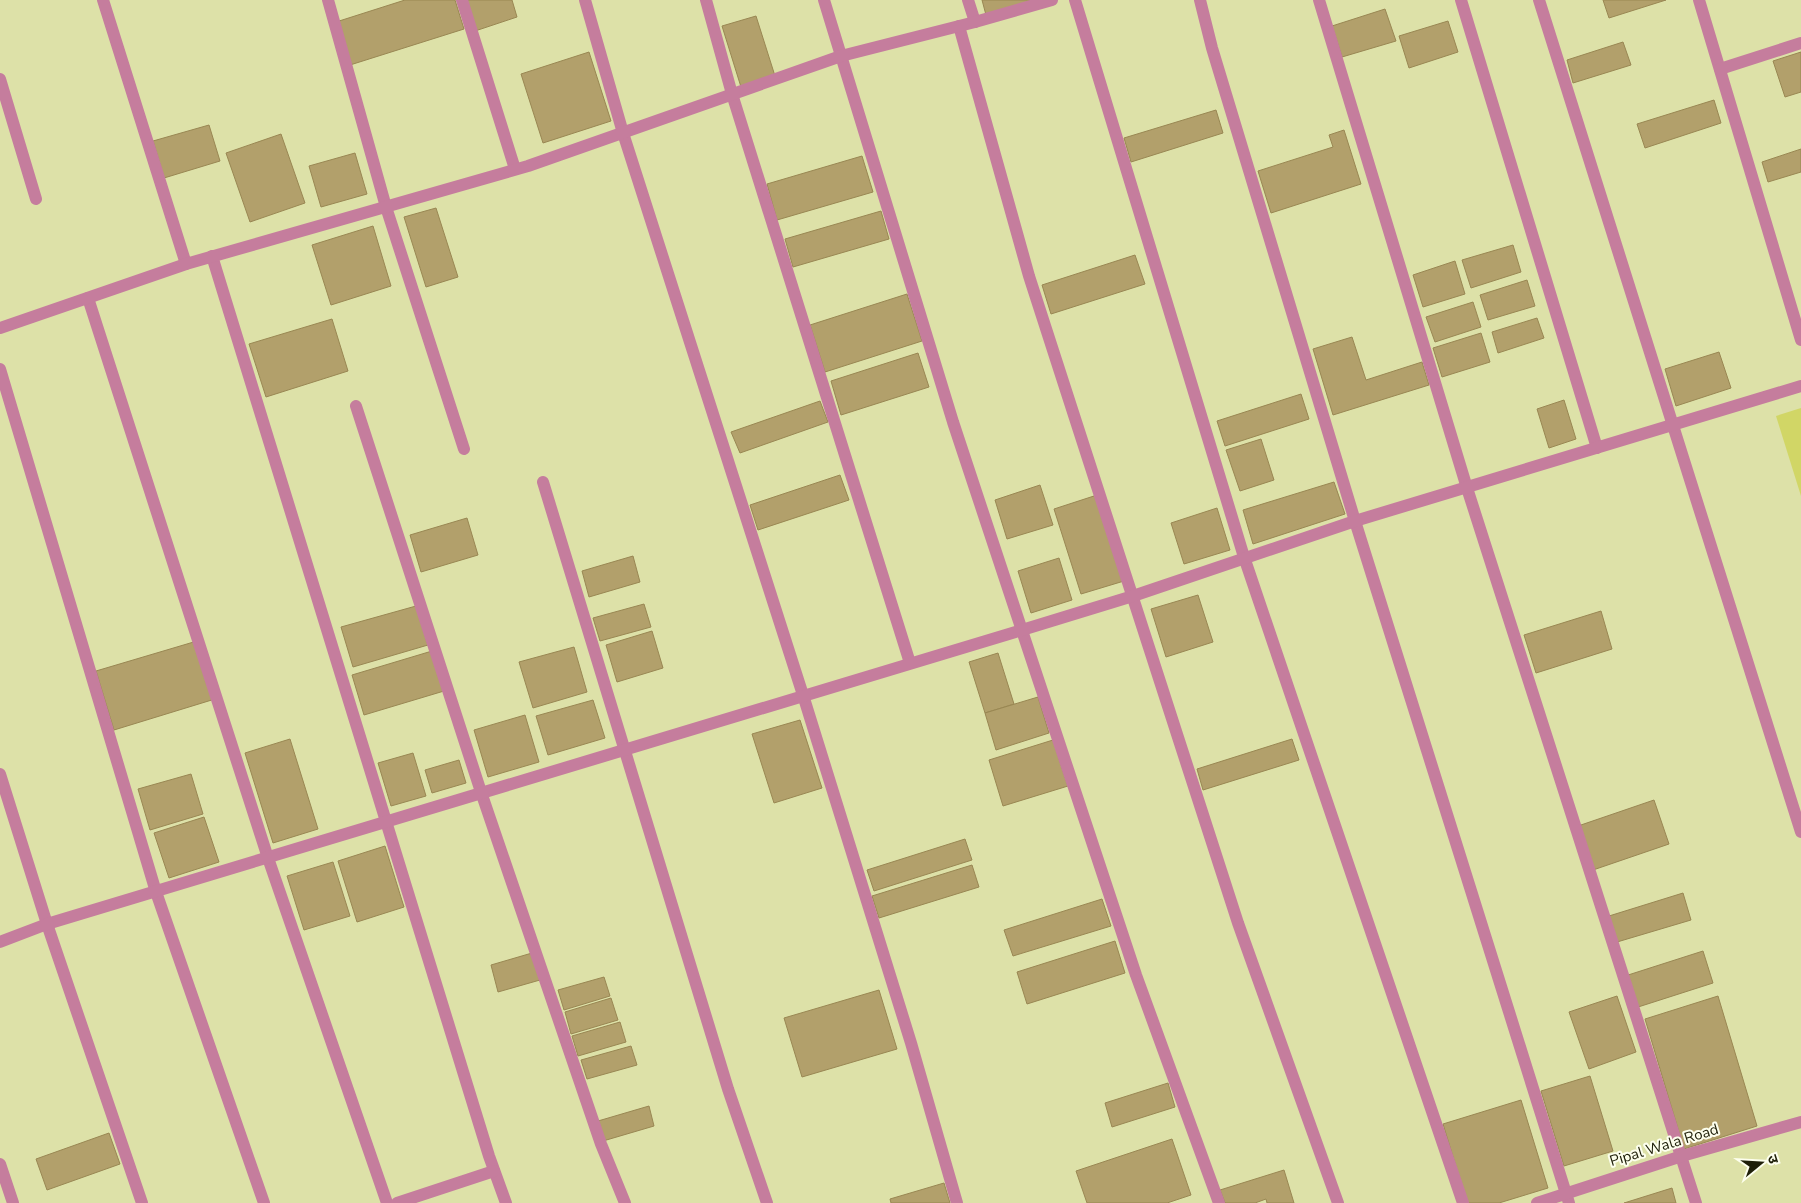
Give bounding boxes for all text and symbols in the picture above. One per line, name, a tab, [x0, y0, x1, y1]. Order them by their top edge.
street label: Pipal Wala Road	[1607, 1119, 1721, 1171]
north arrow	[1736, 1138, 1786, 1188]
text: उ	[1763, 1152, 1783, 1167]

